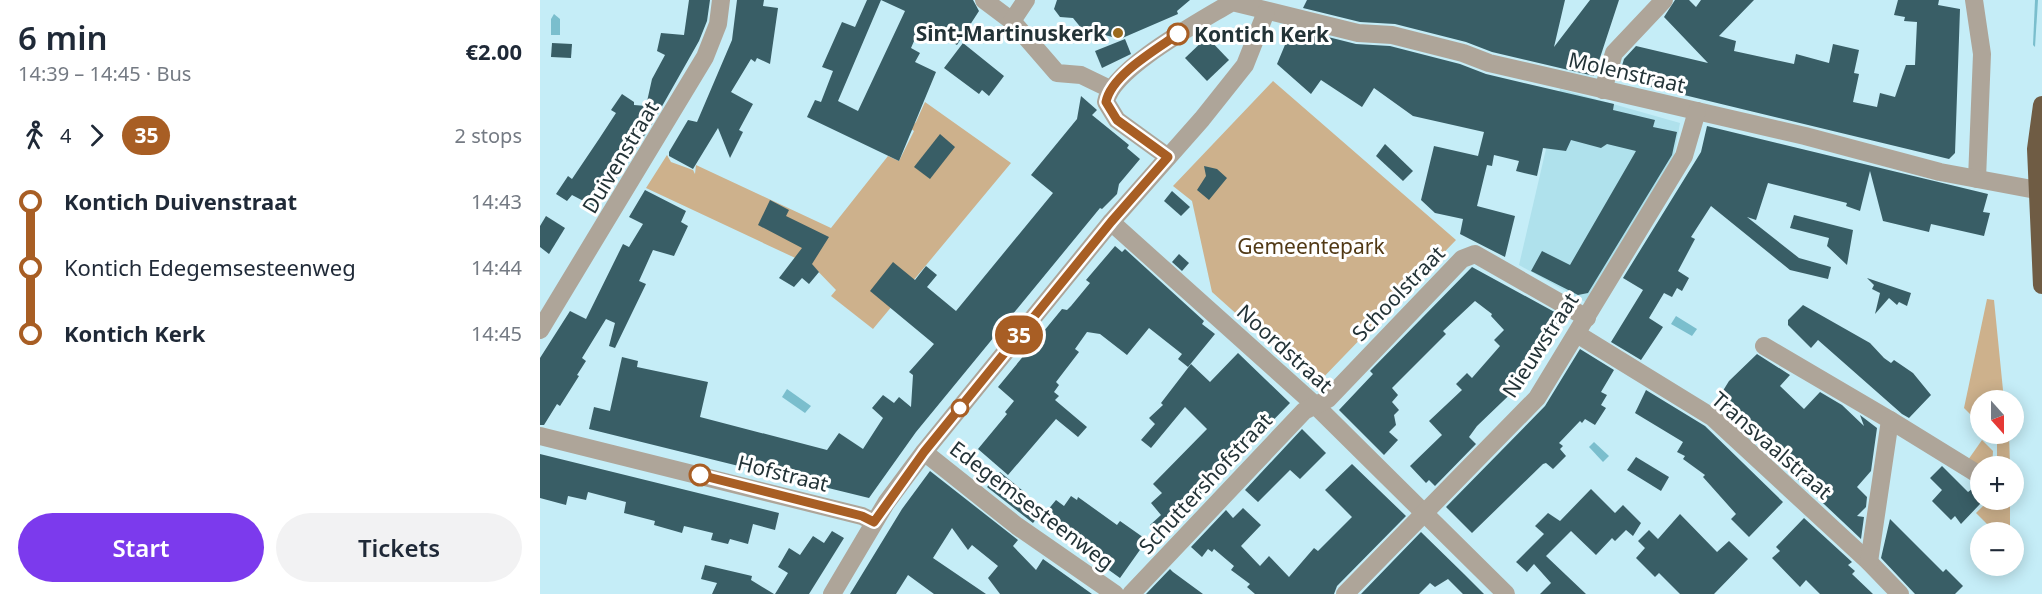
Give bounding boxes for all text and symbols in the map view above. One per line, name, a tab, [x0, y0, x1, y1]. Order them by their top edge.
text: 6 min	[18, 15, 108, 60]
place label: Sint-Martinuskerk	[916, 19, 1107, 47]
place label: Kontich Kerk	[1194, 20, 1330, 48]
marker: Kontich Kerk	[1167, 23, 1189, 45]
marker: Sint-Martinuskerk	[1111, 26, 1125, 40]
text: €2.00	[465, 36, 522, 66]
street label: Molenstraat	[1566, 45, 1689, 99]
text: 14:39 – 14:45 · Bus	[18, 60, 191, 87]
street label: Duivenstraat	[575, 95, 665, 218]
icon: walk	[18, 119, 51, 152]
icon: forward	[80, 119, 113, 152]
text: 35	[134, 121, 158, 149]
text: 4	[60, 122, 71, 149]
text: 2 stops	[455, 122, 522, 149]
text: Kontich Duivenstraat	[64, 186, 297, 216]
text: 14:43	[471, 188, 522, 215]
park label: Gemeentepark	[1237, 232, 1385, 260]
street label: Schoolstraat	[1345, 239, 1451, 347]
text: Kontich Edegemsesteenweg	[64, 252, 356, 282]
text: 14:44	[471, 254, 522, 281]
street label: Nieuwstraat	[1496, 287, 1585, 403]
street label: Noordstraat	[1231, 298, 1339, 399]
line badge: 35	[992, 316, 1046, 354]
text: Kontich Kerk	[64, 318, 205, 348]
text: 14:45	[471, 320, 522, 347]
text: 35	[1007, 321, 1031, 349]
street label: Transvaalstraat	[1706, 385, 1838, 505]
north arrow	[1970, 390, 2024, 444]
map controls	[1970, 390, 2024, 576]
unlabelled marker	[951, 399, 969, 417]
street label: Schuttershofstraat	[1132, 406, 1278, 560]
street label: Edegemsesteenweg	[944, 434, 1120, 576]
street label: Hofstraat	[735, 448, 832, 498]
button: +	[1970, 456, 2024, 510]
unlabelled marker	[689, 464, 711, 486]
button: Start	[18, 513, 264, 582]
button: Tickets	[276, 513, 522, 582]
button: −	[1970, 522, 2024, 576]

